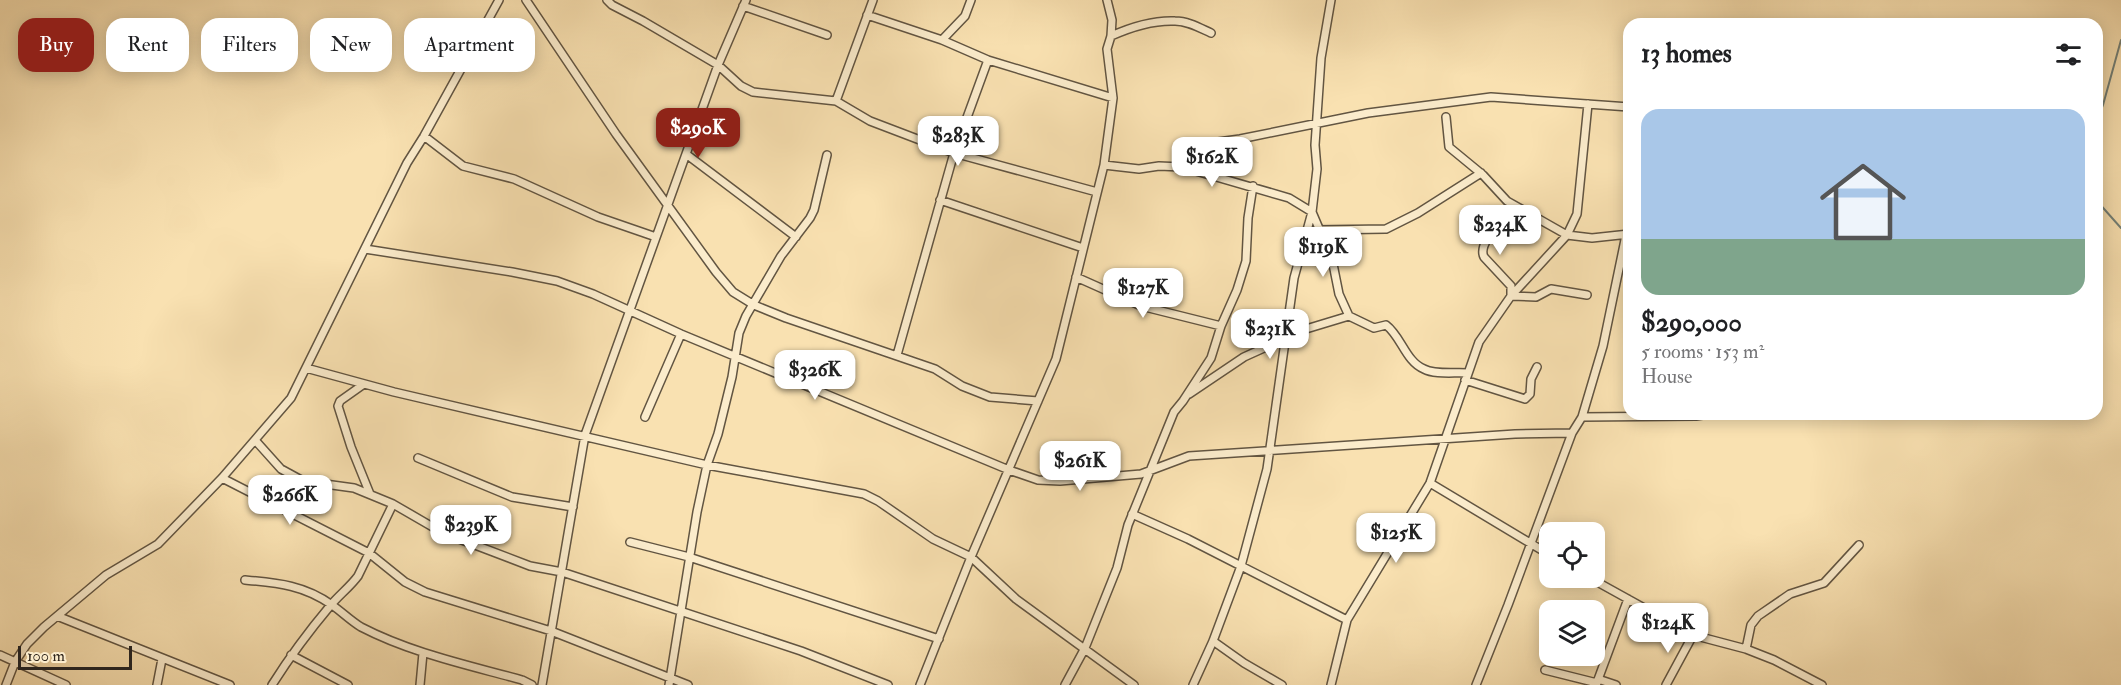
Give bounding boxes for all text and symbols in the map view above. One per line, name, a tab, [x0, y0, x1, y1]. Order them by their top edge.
chip: Buy	[18, 18, 94, 72]
chip: Rent	[106, 18, 189, 72]
chip: Filters	[201, 18, 298, 72]
chip: New	[310, 18, 392, 72]
chip: Apartment	[404, 18, 535, 72]
text: 13 homes	[1641, 38, 1732, 70]
icon: filters	[2052, 38, 2085, 71]
pin: $290K	[656, 108, 740, 159]
text: $290K	[670, 115, 726, 140]
pin: $283K	[916, 116, 1000, 167]
text: $283K	[932, 123, 984, 148]
pin: $162K	[1170, 137, 1254, 188]
text: $162K	[1186, 144, 1238, 169]
icon: home	[1809, 148, 1917, 256]
pin: $234K	[1458, 205, 1542, 256]
text: $234K	[1473, 212, 1527, 237]
pin: $119K	[1281, 227, 1365, 278]
text: $119K	[1298, 234, 1348, 259]
pin: $127K	[1101, 268, 1185, 319]
text: $127K	[1117, 275, 1169, 300]
text: $290,000	[1641, 307, 1742, 339]
pin: $231K	[1228, 309, 1312, 360]
text: $231K	[1245, 316, 1295, 341]
text: 5 rooms · 153 m²	[1641, 339, 1764, 364]
pin: $326K	[773, 350, 857, 401]
text: $326K	[788, 357, 842, 382]
text: House	[1641, 364, 1692, 389]
pin: $261K	[1038, 441, 1122, 492]
text: $261K	[1054, 448, 1106, 473]
pin: $266K	[248, 475, 332, 526]
text: $266K	[262, 482, 318, 507]
pin: $239K	[429, 505, 513, 556]
text: $239K	[444, 512, 498, 537]
pin: $125K	[1354, 513, 1438, 564]
text: $125K	[1370, 520, 1422, 545]
map controls	[1539, 522, 1605, 666]
button: locate	[1539, 522, 1605, 588]
button: layers	[1539, 600, 1605, 666]
pin: $124K	[1626, 603, 1710, 654]
text: $124K	[1641, 610, 1695, 635]
scale bar	[18, 643, 132, 670]
text: 100 m	[27, 646, 65, 666]

